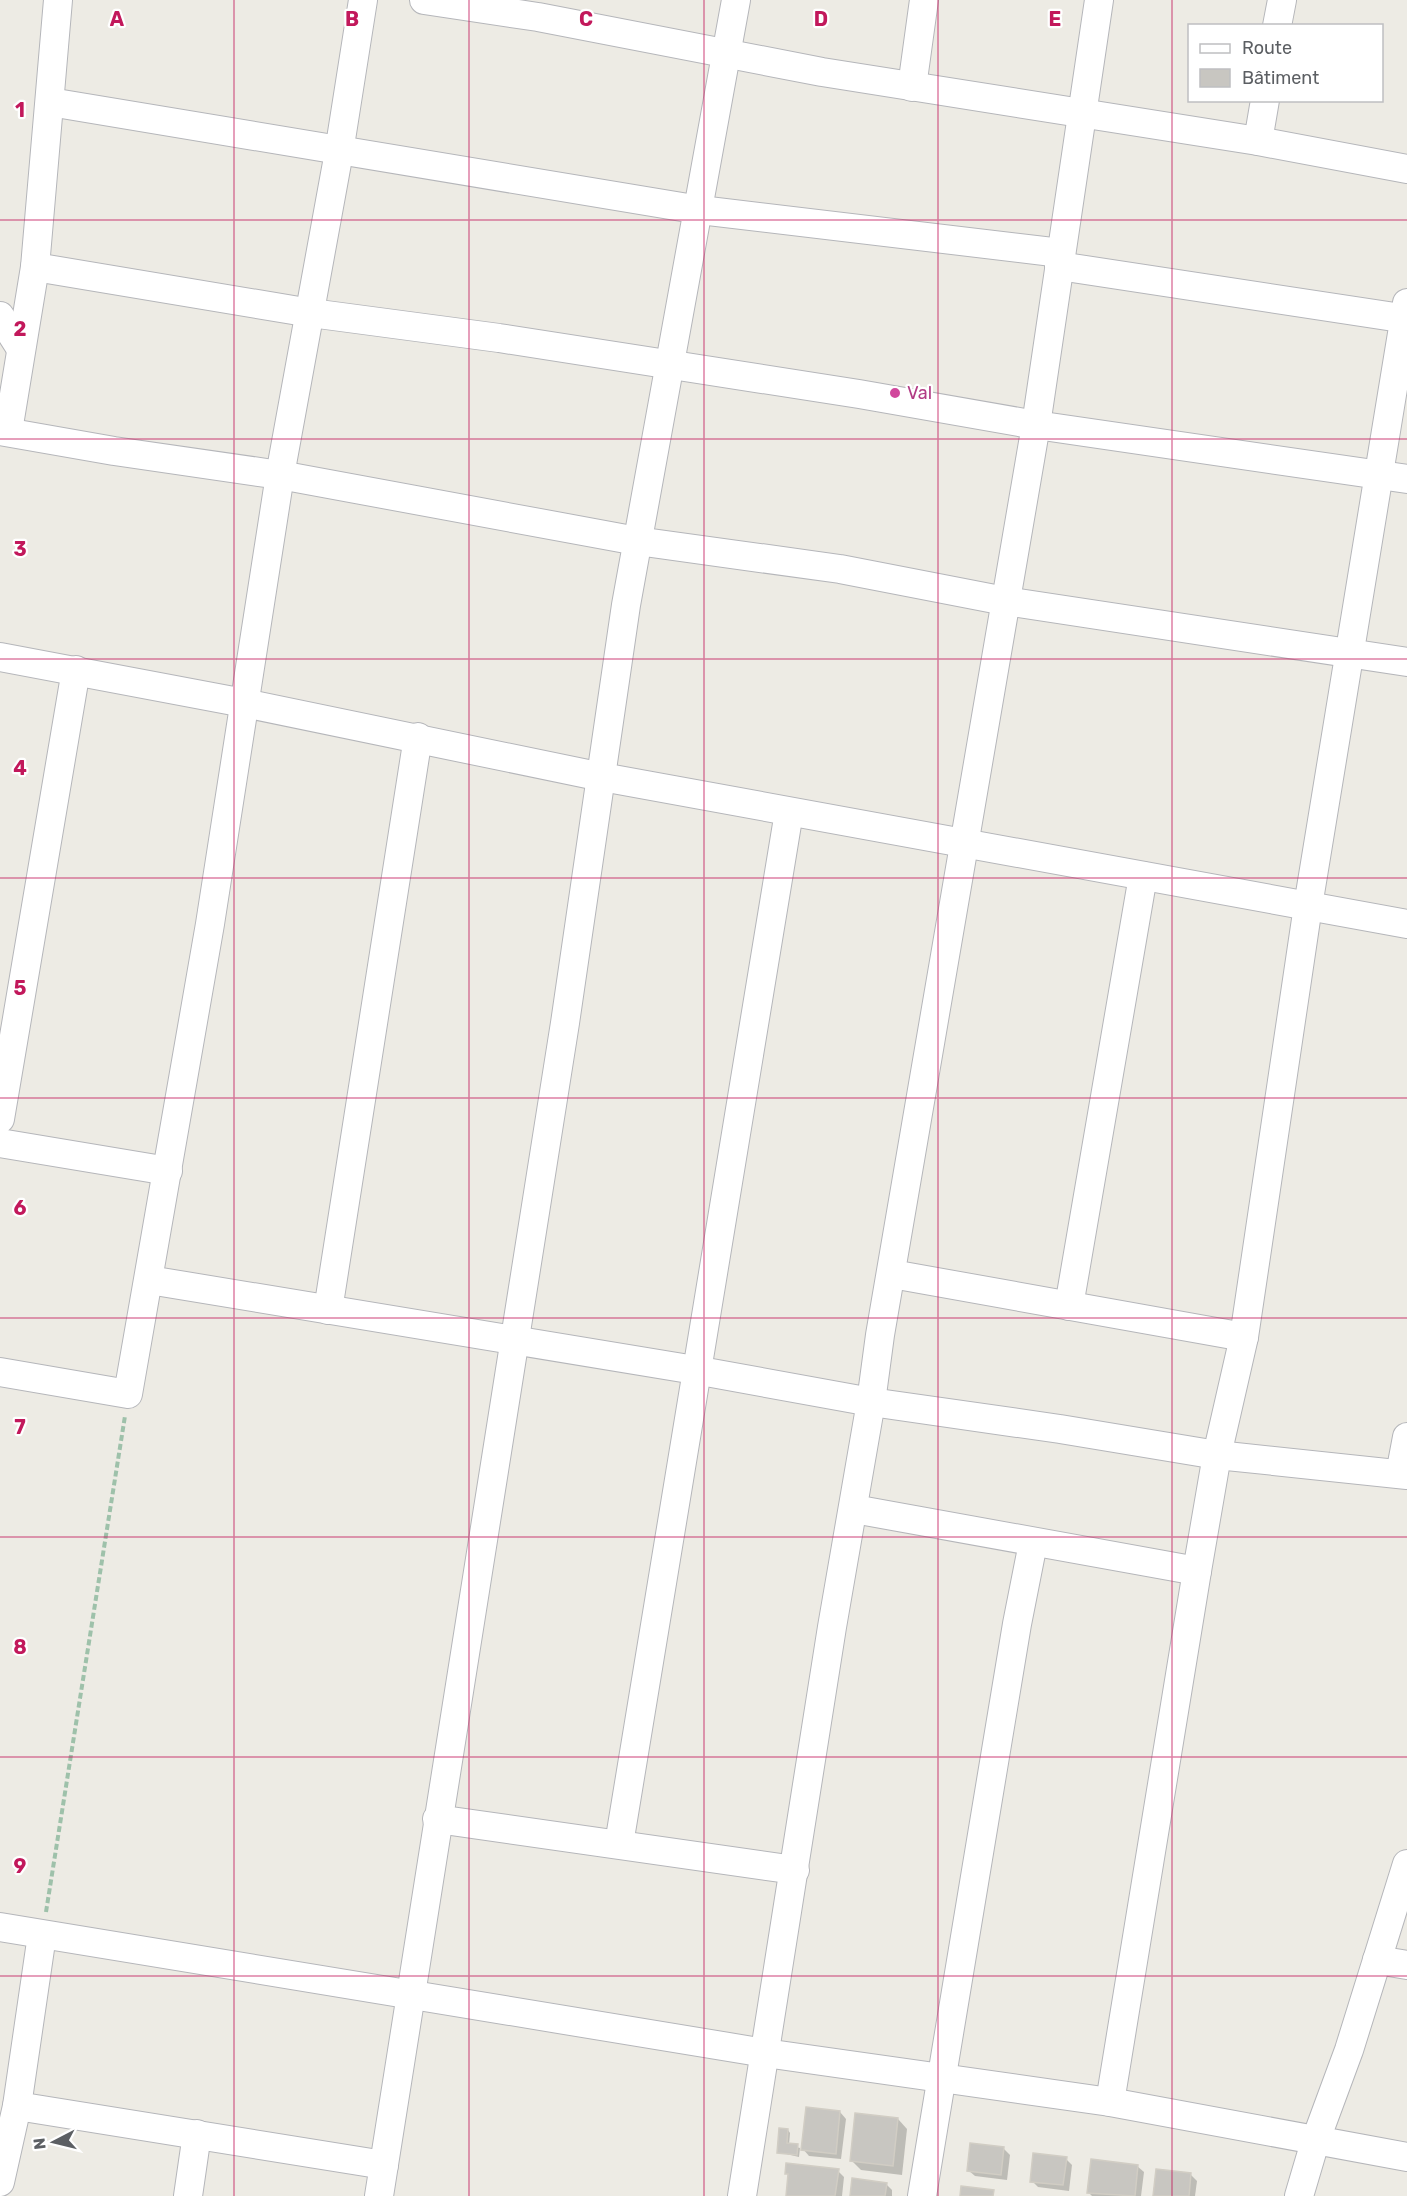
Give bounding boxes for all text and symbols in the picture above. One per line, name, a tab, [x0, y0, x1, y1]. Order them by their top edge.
text: A	[110, 7, 125, 31]
text: B	[345, 7, 359, 31]
text: C	[579, 7, 593, 31]
text: D	[814, 7, 828, 31]
text: E	[1049, 7, 1061, 31]
legend	[1188, 24, 1383, 102]
text: Route	[1242, 37, 1292, 59]
text: Bâtiment	[1242, 67, 1319, 89]
text: 1	[15, 98, 25, 122]
text: 2	[14, 317, 27, 341]
place label: Val	[907, 382, 932, 404]
marker: Val	[888, 386, 902, 400]
text: 3	[13, 537, 27, 561]
text: 4	[13, 756, 27, 780]
text: 5	[14, 976, 27, 1000]
text: 6	[13, 1196, 27, 1220]
text: 7	[14, 1415, 26, 1439]
text: 8	[13, 1635, 27, 1659]
text: 9	[14, 1854, 27, 1878]
north arrow	[24, 2112, 84, 2172]
text: N	[29, 2137, 50, 2151]

